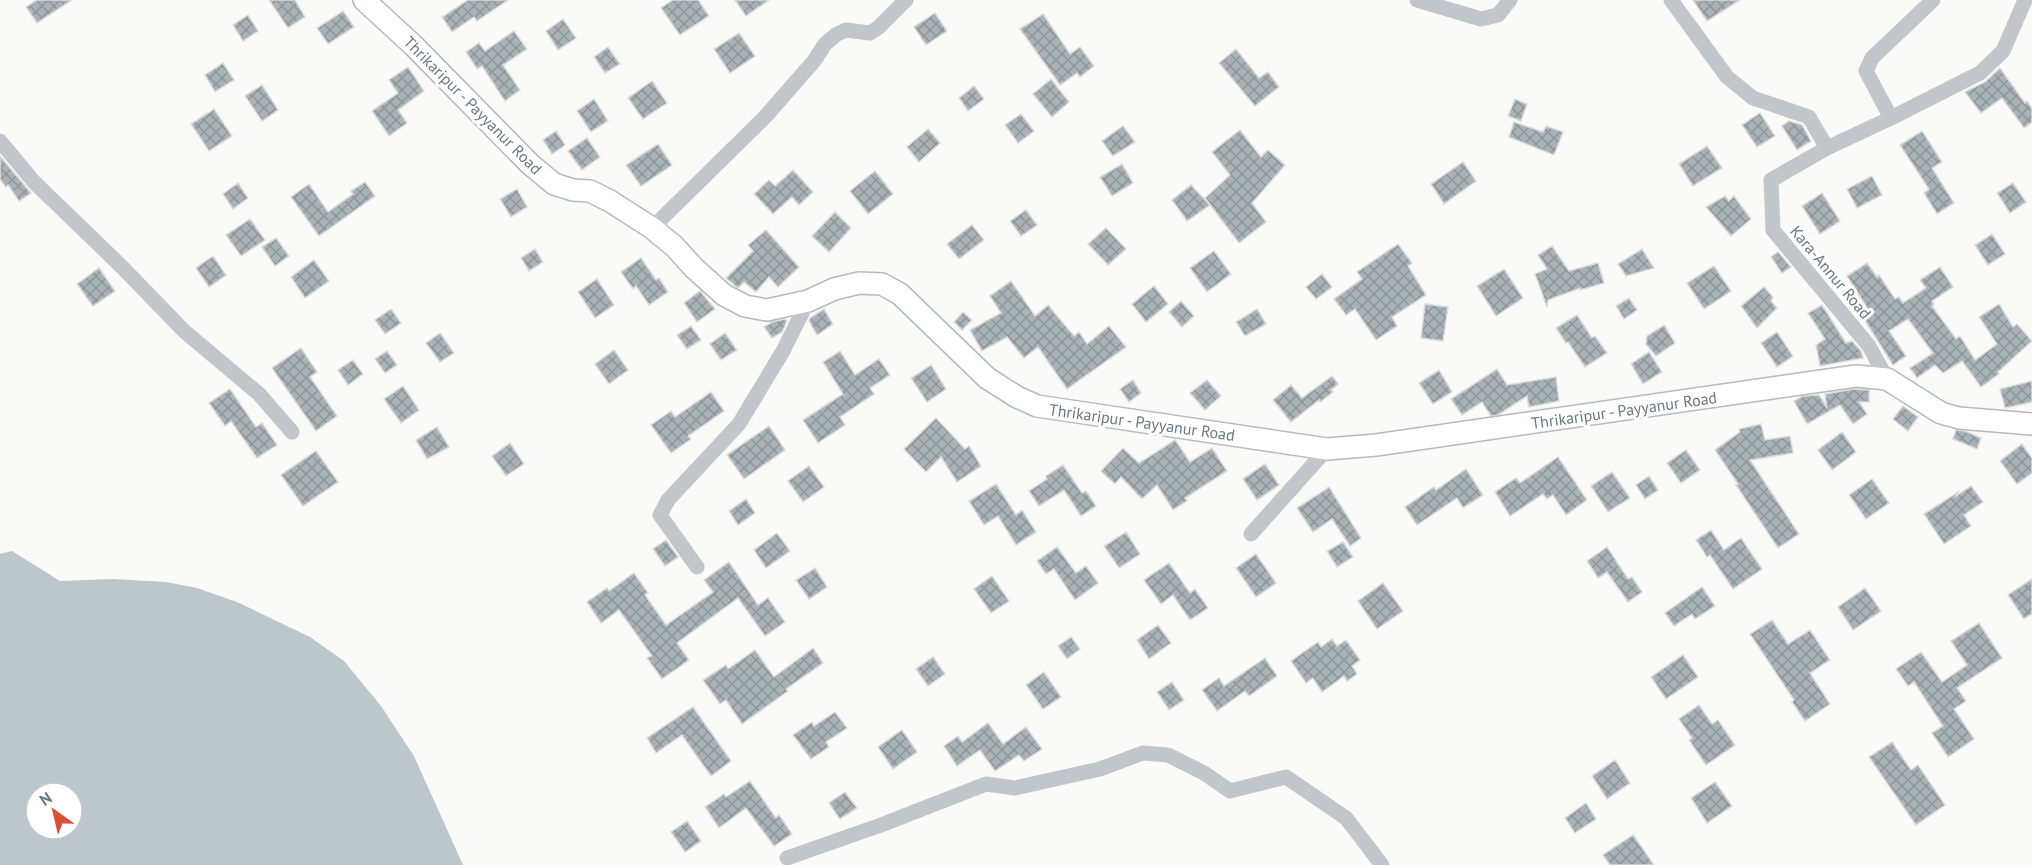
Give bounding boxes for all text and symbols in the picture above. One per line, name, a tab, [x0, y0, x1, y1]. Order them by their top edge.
street label: Thrikaripur - Payyanur Road	[400, 32, 546, 178]
street label: Kara-Annur Road	[1786, 221, 1876, 323]
street label: Thrikaripur - Payyanur Road	[1530, 387, 1718, 433]
street label: Thrikaripur - Payyanur Road	[1048, 399, 1236, 445]
north arrow	[24, 781, 84, 841]
text: N	[36, 787, 56, 810]

